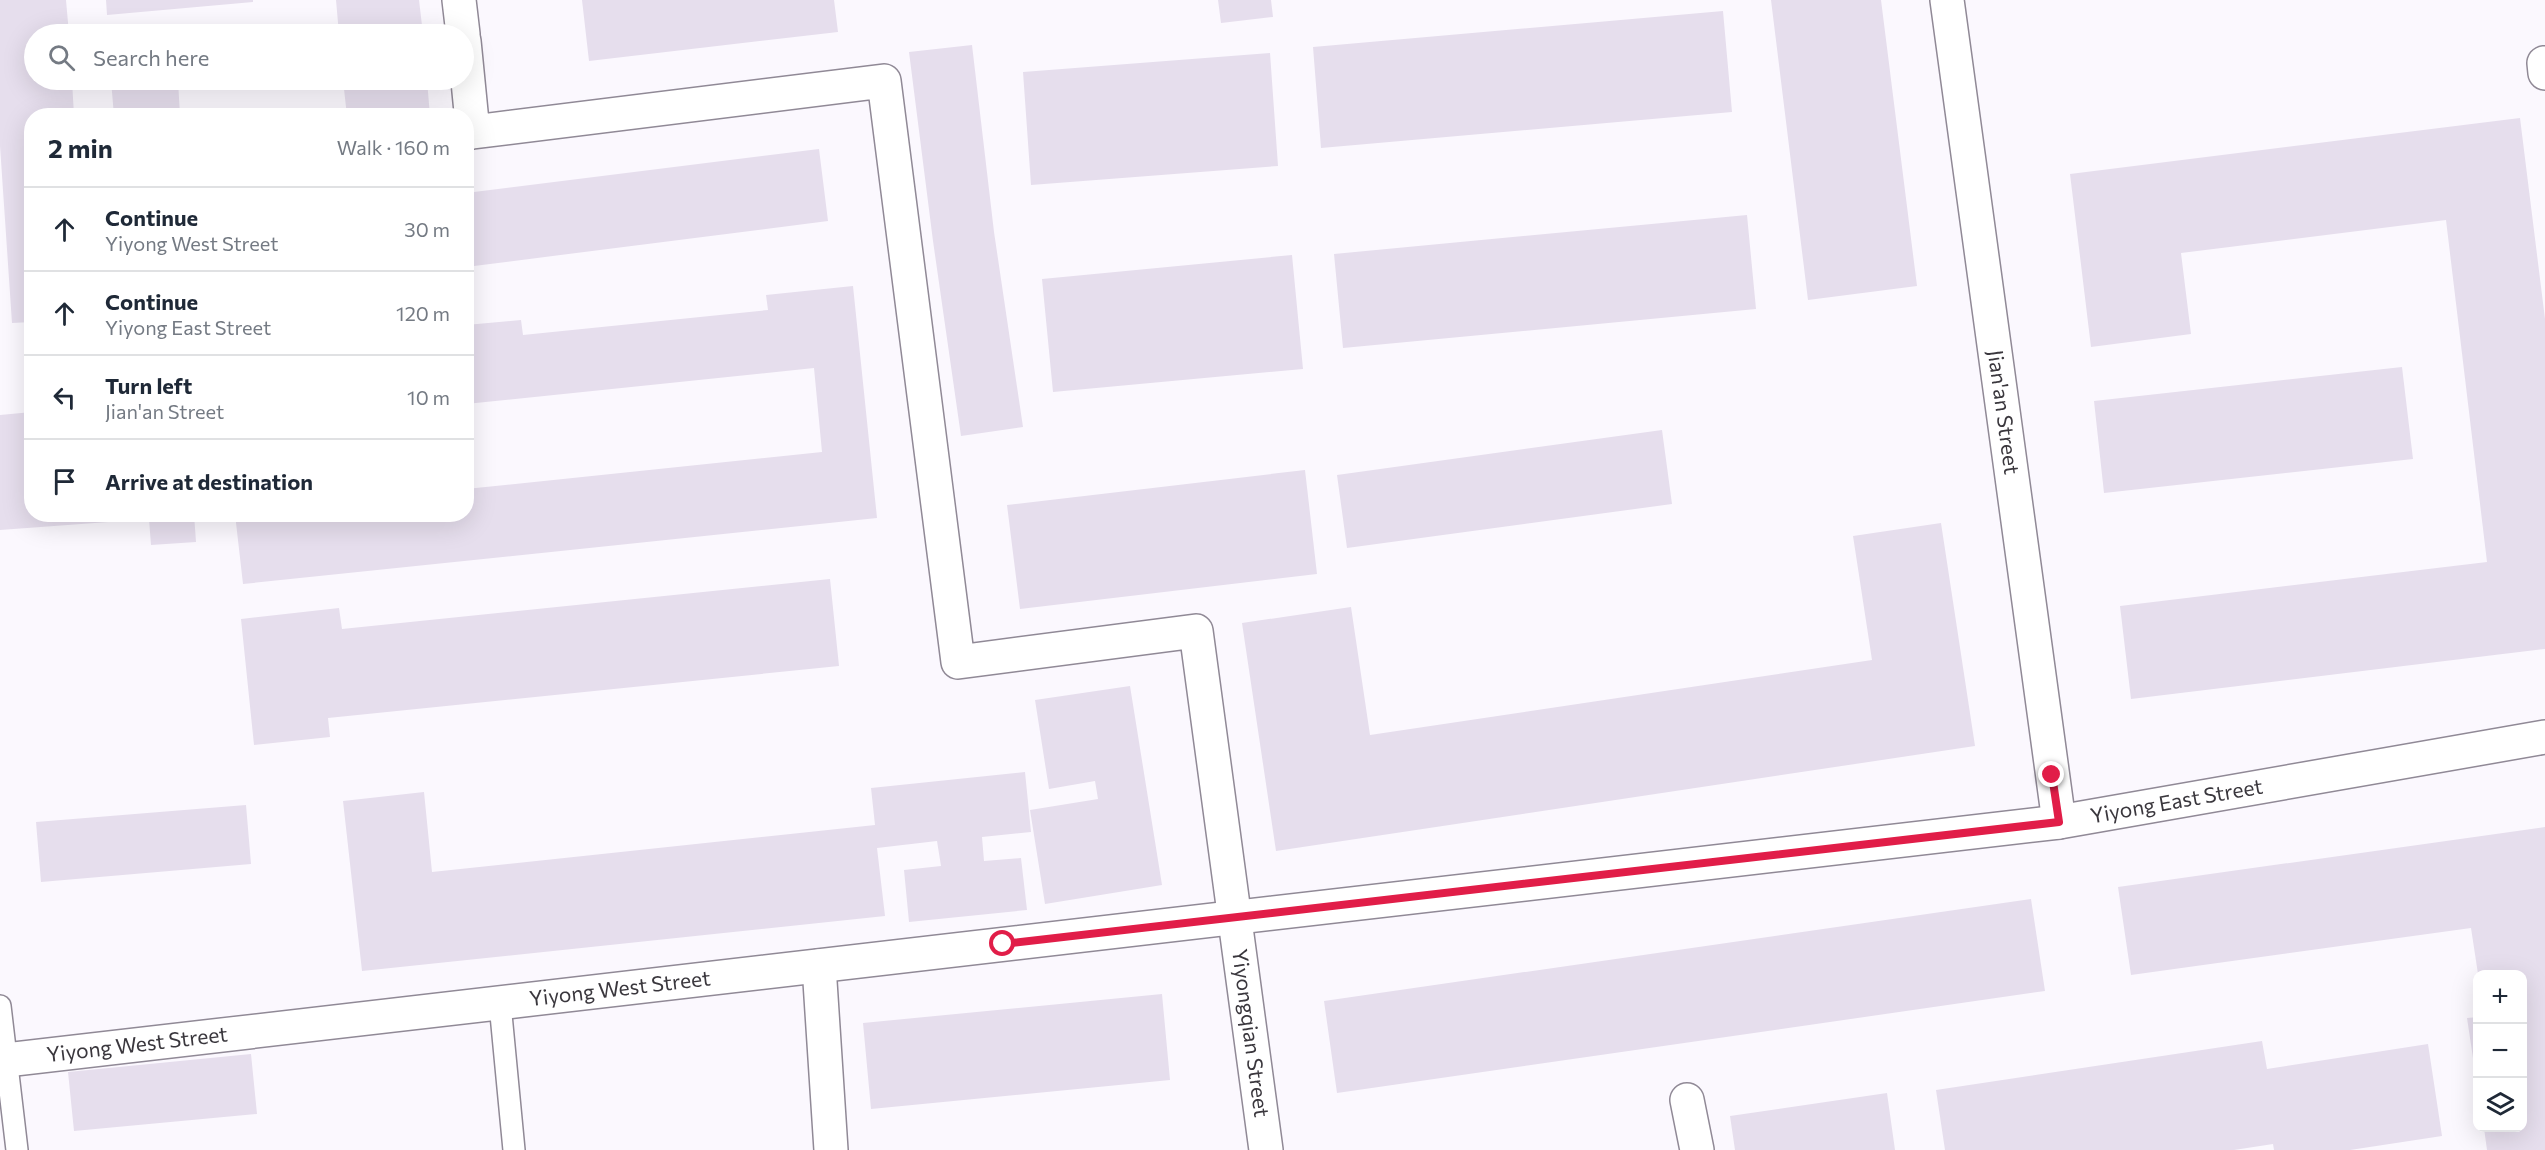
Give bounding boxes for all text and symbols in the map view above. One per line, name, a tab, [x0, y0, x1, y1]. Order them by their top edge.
search box	[24, 24, 474, 90]
icon: search	[45, 41, 78, 74]
text: Search here	[93, 44, 209, 71]
text: 2 min	[48, 132, 113, 163]
text: Walk · 160 m	[337, 135, 450, 159]
text: Continue	[105, 204, 198, 231]
icon: ahead	[48, 213, 81, 246]
text: 30 m	[404, 217, 450, 241]
text: Yiyong West Street	[105, 231, 278, 255]
text: Continue	[105, 288, 198, 315]
icon: ahead	[48, 297, 81, 330]
text: 120 m	[396, 301, 450, 325]
text: Yiyong East Street	[105, 315, 271, 339]
street label: Jian'an Street	[1984, 348, 2025, 476]
text: Turn left	[105, 372, 192, 399]
icon: left	[48, 381, 81, 414]
text: 10 m	[407, 385, 450, 409]
text: Jian'an Street	[105, 399, 224, 423]
icon: arrive	[48, 465, 81, 498]
text: Arrive at destination	[105, 468, 313, 495]
route end	[2038, 761, 2064, 787]
street label: Yiyong East Street	[2088, 773, 2264, 827]
route start	[989, 930, 1015, 956]
street label: Yiyongqian Street	[1228, 947, 1275, 1119]
street label: Yiyong West Street	[528, 964, 712, 1010]
map controls	[2473, 970, 2527, 1132]
button: +	[2473, 970, 2527, 1024]
street label: Yiyong West Street	[45, 1020, 229, 1066]
button: −	[2473, 1024, 2527, 1078]
button: layers	[2473, 1078, 2527, 1132]

